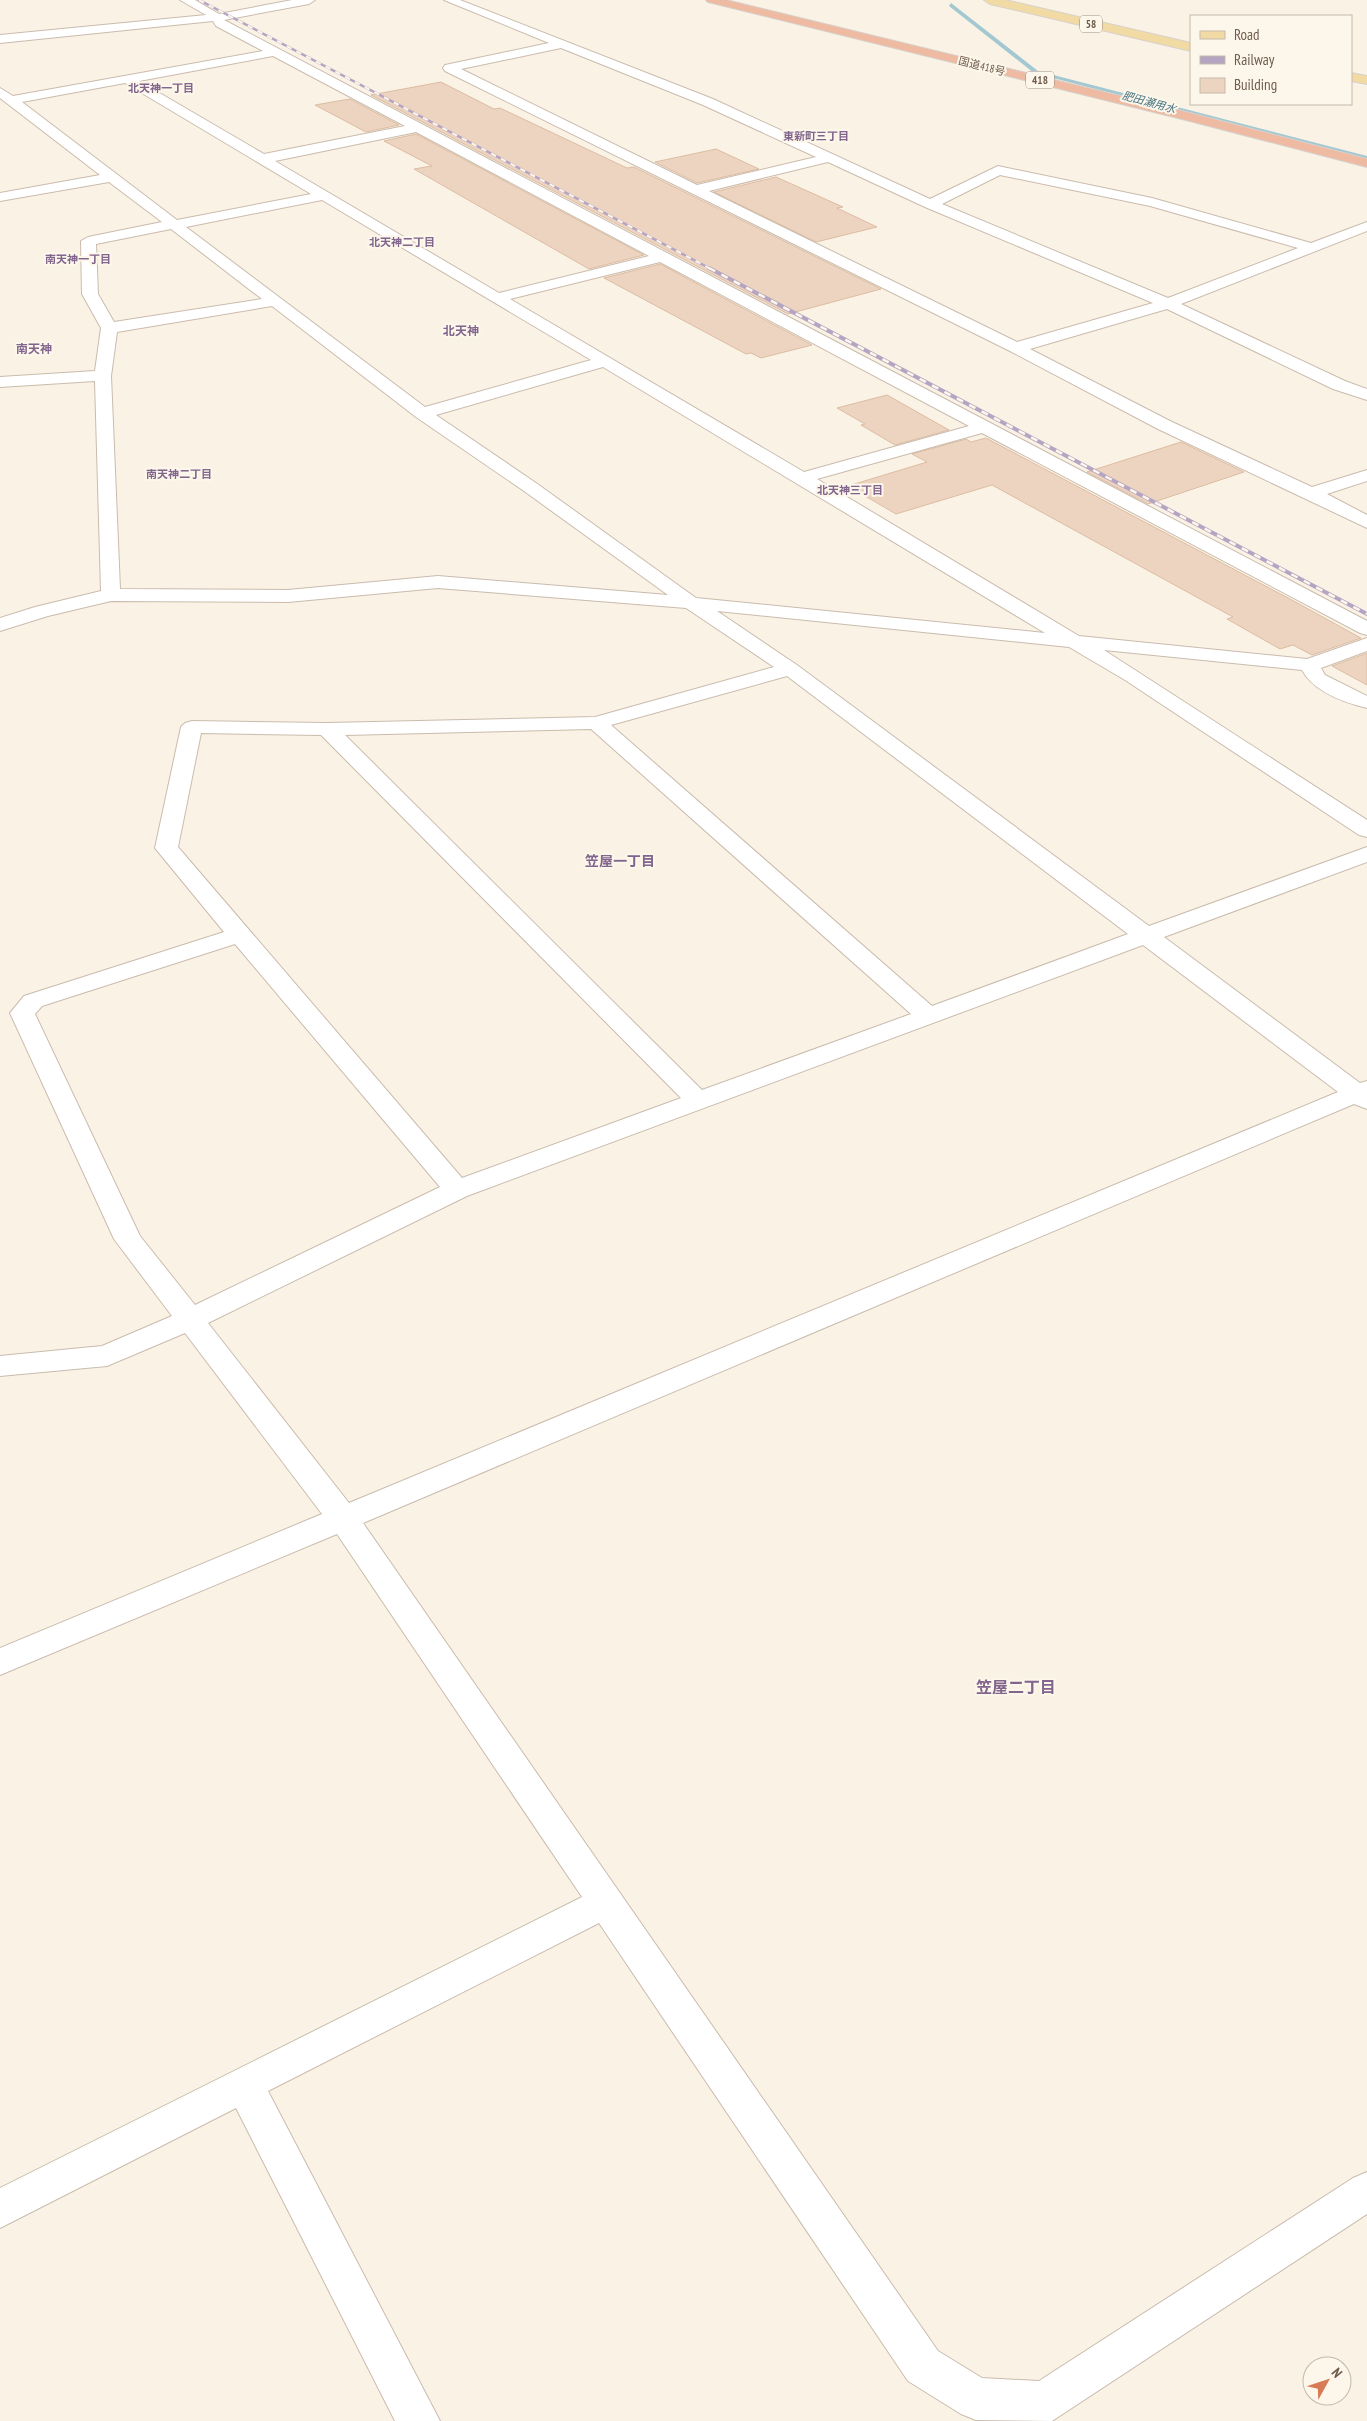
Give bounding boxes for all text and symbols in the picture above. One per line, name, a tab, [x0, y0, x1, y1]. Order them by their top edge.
road number: 58	[1080, 15, 1102, 32]
legend	[1190, 15, 1352, 105]
text: Road	[1234, 25, 1260, 44]
text: Railway	[1234, 50, 1275, 69]
street label: 国道418号	[957, 53, 1007, 79]
road number: 418	[1026, 72, 1054, 88]
text: Building	[1234, 75, 1277, 94]
district label: 北天神一丁目	[128, 81, 194, 95]
water label: 肥田瀬用水	[1121, 88, 1178, 116]
district label: 東新町三丁目	[783, 129, 849, 143]
district label: 北天神二丁目	[369, 235, 435, 249]
district label: 南天神一丁目	[45, 252, 111, 266]
district label: 北天神	[443, 323, 479, 338]
district label: 南天神	[16, 341, 52, 356]
district label: 南天神二丁目	[146, 467, 212, 481]
district label: 北天神三丁目	[817, 483, 883, 497]
district label: 笠屋一丁目	[585, 852, 655, 870]
district label: 笠屋二丁目	[976, 1677, 1056, 1697]
north arrow	[1302, 2356, 1352, 2406]
text: N	[1328, 2364, 1346, 2381]

